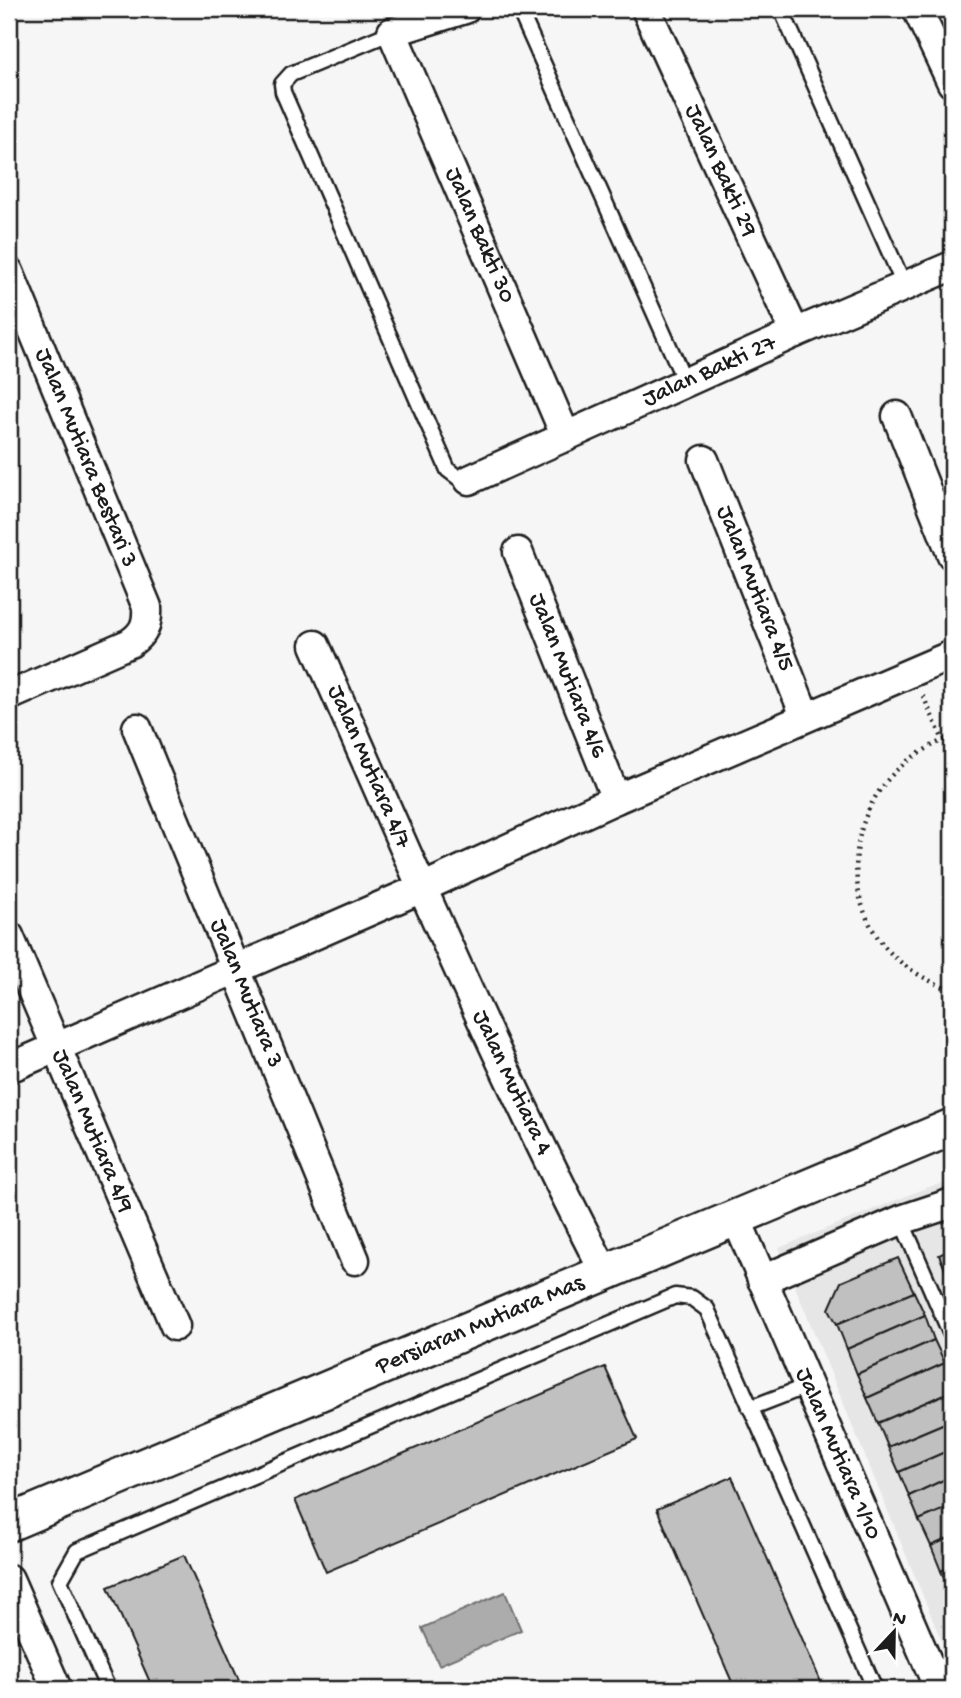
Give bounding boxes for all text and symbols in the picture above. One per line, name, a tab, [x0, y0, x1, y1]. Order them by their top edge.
street label: Jalan Bakti 29	[677, 100, 763, 242]
street label: Jalan Bakti 30	[438, 163, 521, 308]
street label: Jalan Bakti 27	[639, 329, 781, 414]
street label: Jalan Mutiara Bestari 3	[28, 344, 144, 572]
street label: Jalan Mutiara 4/5	[709, 502, 800, 675]
street label: Jalan Mutiara 4/6	[521, 589, 613, 763]
street label: Jalan Mutiara 4/7	[320, 681, 417, 853]
street label: Jalan Mutiara 3	[202, 915, 289, 1072]
street label: Jalan Mutiara 4	[465, 1006, 558, 1161]
street label: Jalan Mutiara 4/9	[44, 1045, 140, 1217]
street label: Persiaran Mutiara Mas	[371, 1268, 590, 1382]
street label: Jalan Mutiara 1/10	[788, 1364, 888, 1544]
north arrow	[860, 1596, 930, 1666]
text: N	[889, 1606, 909, 1632]

